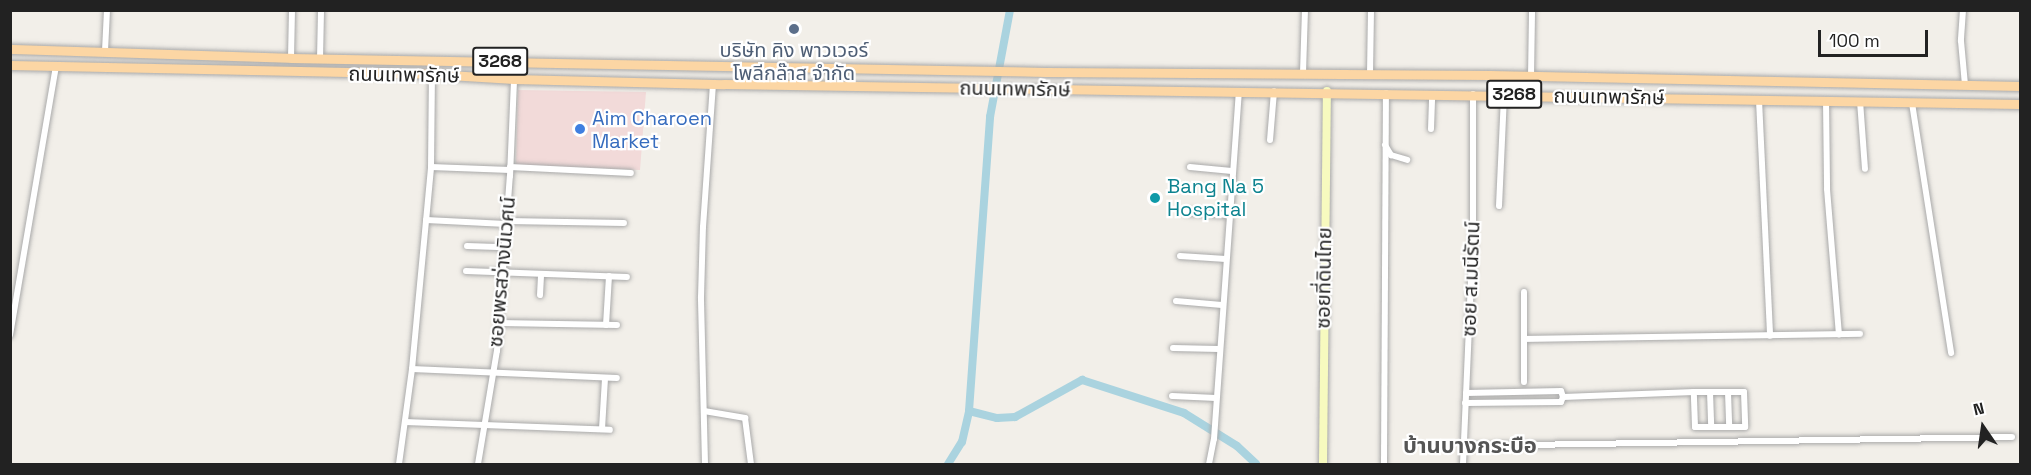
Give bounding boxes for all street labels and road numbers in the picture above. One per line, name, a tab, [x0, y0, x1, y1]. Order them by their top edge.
road number: 3268	[472, 46, 528, 76]
street label: ถนนเทพารักษ์	[348, 62, 460, 88]
street label: ถนนเทพารักษ์	[959, 76, 1071, 102]
road number: 3268	[1486, 79, 1543, 109]
street label: ถนนเทพารักษ์	[1553, 84, 1665, 110]
street label: ซอยพรสว่างนิเวศน์	[483, 196, 521, 348]
street label: ซอย ส.มนีรัตน์	[1457, 221, 1485, 337]
street label: ซอยที่ดินไทย	[1311, 227, 1337, 329]

